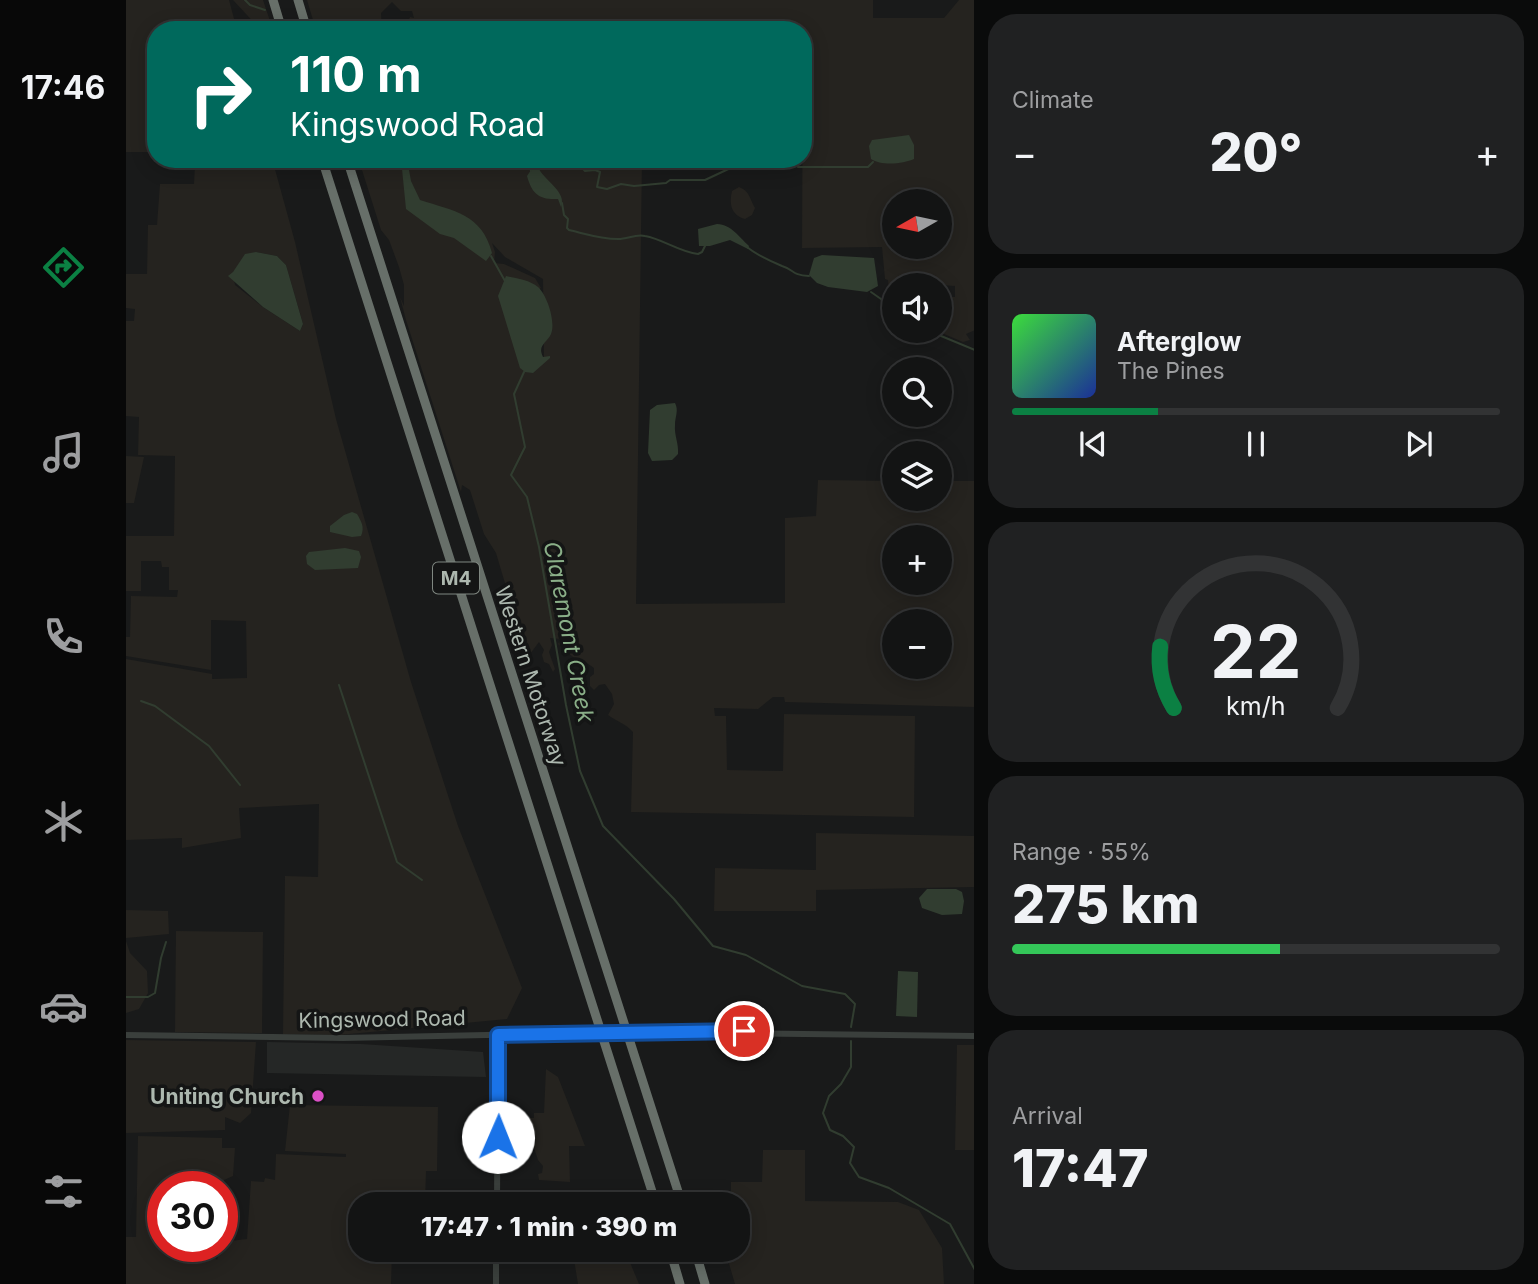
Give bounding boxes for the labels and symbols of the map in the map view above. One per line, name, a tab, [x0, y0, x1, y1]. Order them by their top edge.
north arrow	[882, 189, 952, 259]
water label: Claremont Creek	[538, 539, 600, 725]
road number: M4	[433, 562, 479, 594]
street label: Western Motorway	[490, 583, 572, 769]
pin	[714, 1001, 774, 1061]
street label: Kingswood Road	[298, 1005, 466, 1033]
place label: Uniting Church	[150, 1084, 304, 1109]
marker: Uniting Church	[310, 1088, 326, 1104]
position arrow	[461, 1100, 535, 1174]
speed limit sign: 30	[147, 1171, 238, 1262]

